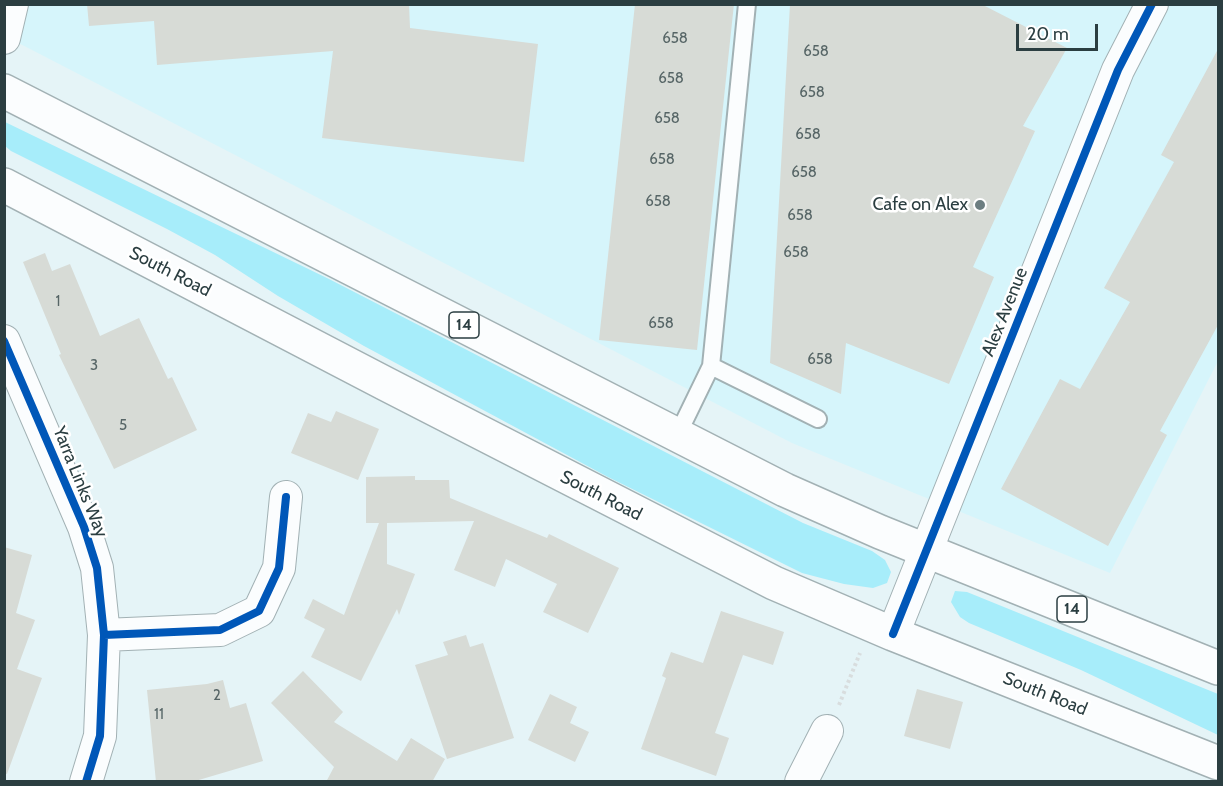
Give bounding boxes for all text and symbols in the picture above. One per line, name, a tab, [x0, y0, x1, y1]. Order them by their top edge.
scale bar	[1019, 12, 1102, 50]
text: 20 m	[1027, 23, 1069, 45]
house number: 658	[662, 30, 688, 48]
house number: 658	[803, 43, 829, 61]
house number: 658	[658, 70, 684, 88]
house number: 658	[799, 84, 825, 102]
house number: 658	[654, 110, 680, 128]
house number: 658	[795, 126, 821, 144]
house number: 658	[649, 151, 675, 169]
house number: 658	[791, 164, 817, 182]
house number: 658	[645, 193, 671, 211]
place label: Cafe on Alex	[873, 194, 968, 216]
marker: Cafe on Alex	[973, 198, 987, 212]
house number: 658	[787, 207, 813, 225]
street label: South Road	[126, 242, 214, 302]
house number: 658	[783, 244, 809, 262]
street label: Alex Avenue	[977, 264, 1033, 360]
house number: 1	[56, 293, 60, 311]
road number: 14	[449, 312, 479, 338]
house number: 658	[648, 315, 674, 333]
house number: 658	[807, 351, 833, 369]
house number: 3	[90, 357, 98, 375]
house number: 5	[119, 417, 127, 435]
street label: Yarra Links Way	[48, 423, 112, 541]
street label: South Road	[557, 466, 645, 526]
road number: 14	[1057, 596, 1087, 622]
street label: South Road	[1000, 667, 1090, 721]
house number: 2	[213, 687, 221, 705]
house number: 11	[154, 706, 164, 724]

